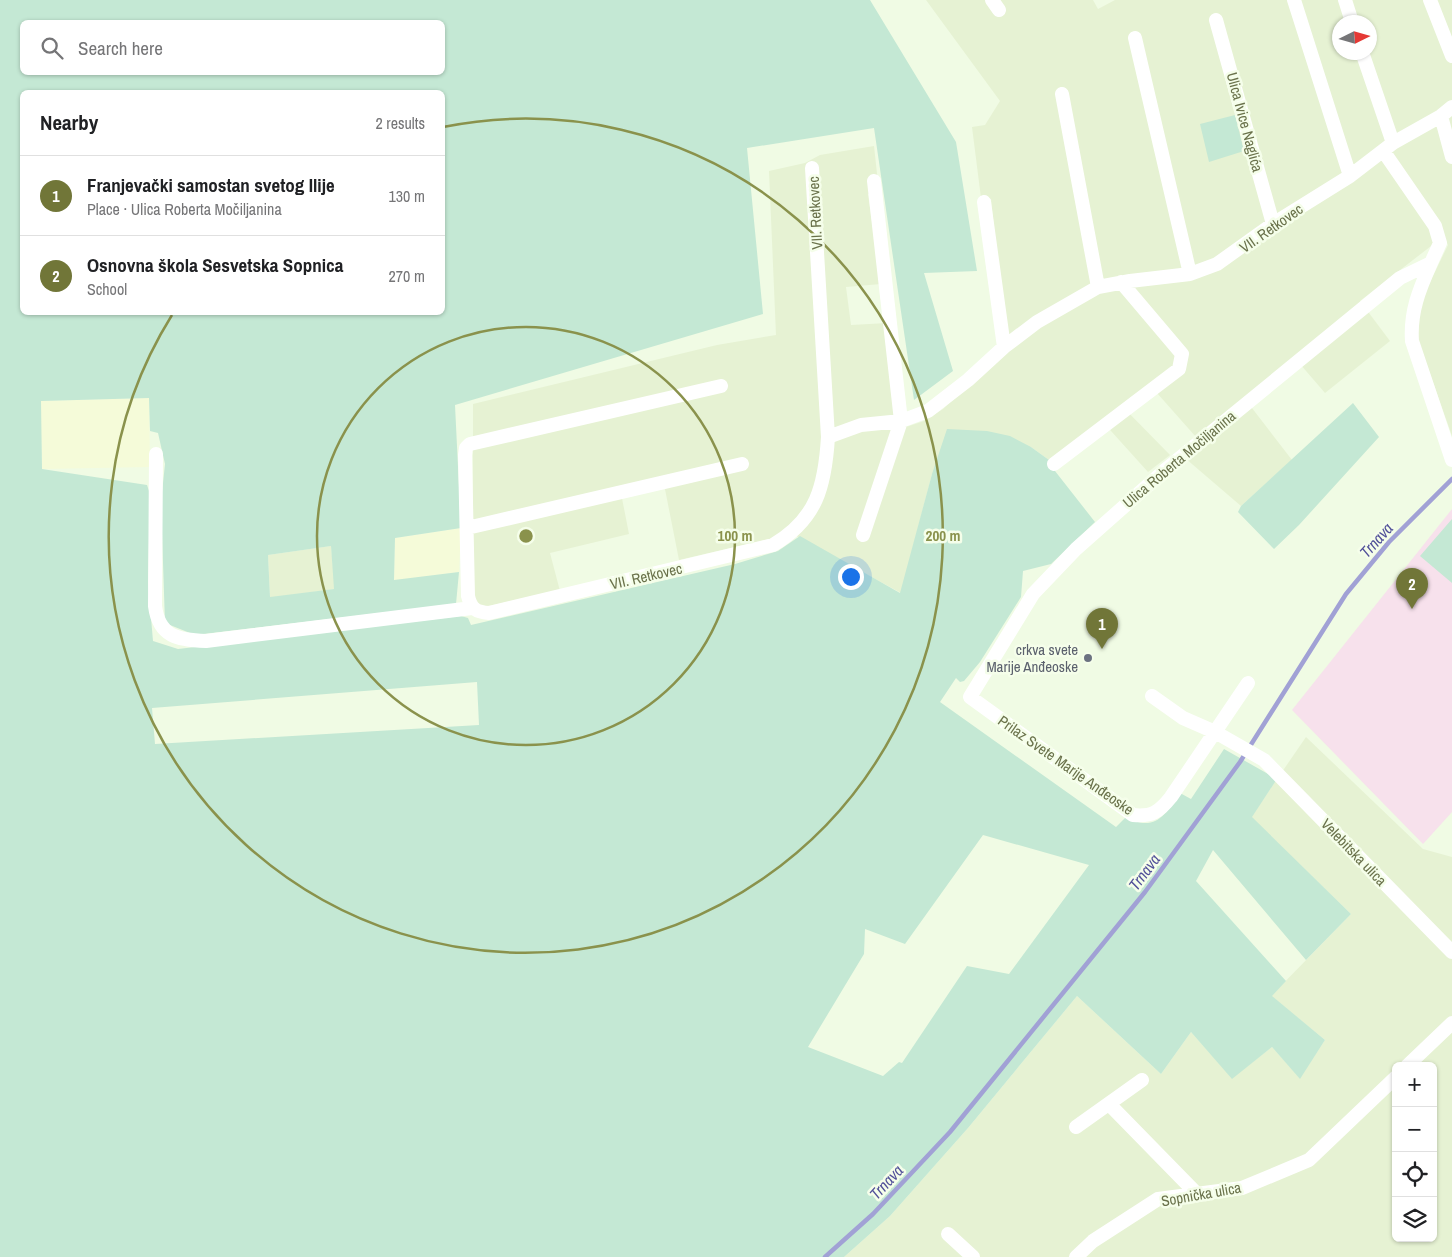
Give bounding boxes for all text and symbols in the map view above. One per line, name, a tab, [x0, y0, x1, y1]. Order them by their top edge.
north arrow	[1332, 15, 1377, 60]
search box	[20, 20, 445, 75]
icon: search	[38, 34, 66, 62]
text: Search here	[78, 35, 163, 61]
street label: Ulica Ivice Naglića	[1222, 70, 1268, 174]
text: Nearby	[40, 108, 98, 137]
text: 2 results	[375, 112, 425, 134]
text: Franjevački samostan svetog Ilije	[87, 172, 335, 198]
street label: VII. Retkovec	[803, 176, 827, 250]
text: 1	[52, 185, 60, 207]
text: 130 m	[389, 185, 425, 207]
text: Place · Ulica Roberta Močiljanina	[87, 198, 282, 220]
street label: VII. Retkovec	[1235, 198, 1307, 258]
text: Osnovna škola Sesvetska Sopnica	[87, 252, 343, 278]
text: 2	[52, 265, 60, 287]
text: 270 m	[389, 265, 425, 287]
text: School	[87, 278, 127, 300]
street label: Ulica Roberta Močiljanina	[1118, 405, 1240, 513]
water label: Trnava	[1354, 518, 1398, 562]
text: 100 m	[718, 525, 752, 546]
text: 200 m	[926, 525, 960, 546]
centre of rings	[517, 527, 535, 545]
street label: VII. Retkovec	[608, 558, 684, 594]
your location	[838, 564, 864, 590]
pin: 2	[1396, 568, 1428, 609]
pin: 1	[1086, 608, 1118, 649]
place label: crkva svete Marije Anđeoske	[986, 639, 1078, 677]
marker: crkva svete Marije Anđeoske	[1082, 652, 1094, 664]
street label: Prilaz Svete Marije Anđeoske	[994, 710, 1138, 820]
street label: Velebitska ulica	[1317, 814, 1392, 890]
water label: Trnava	[1123, 849, 1165, 895]
map controls	[1392, 1062, 1437, 1242]
button: +	[1392, 1062, 1437, 1107]
button: −	[1392, 1107, 1437, 1152]
button: locate	[1392, 1152, 1437, 1197]
water label: Trnava	[864, 1160, 908, 1204]
street label: Sopnička ulica	[1159, 1177, 1243, 1211]
button: layers	[1392, 1197, 1437, 1242]

